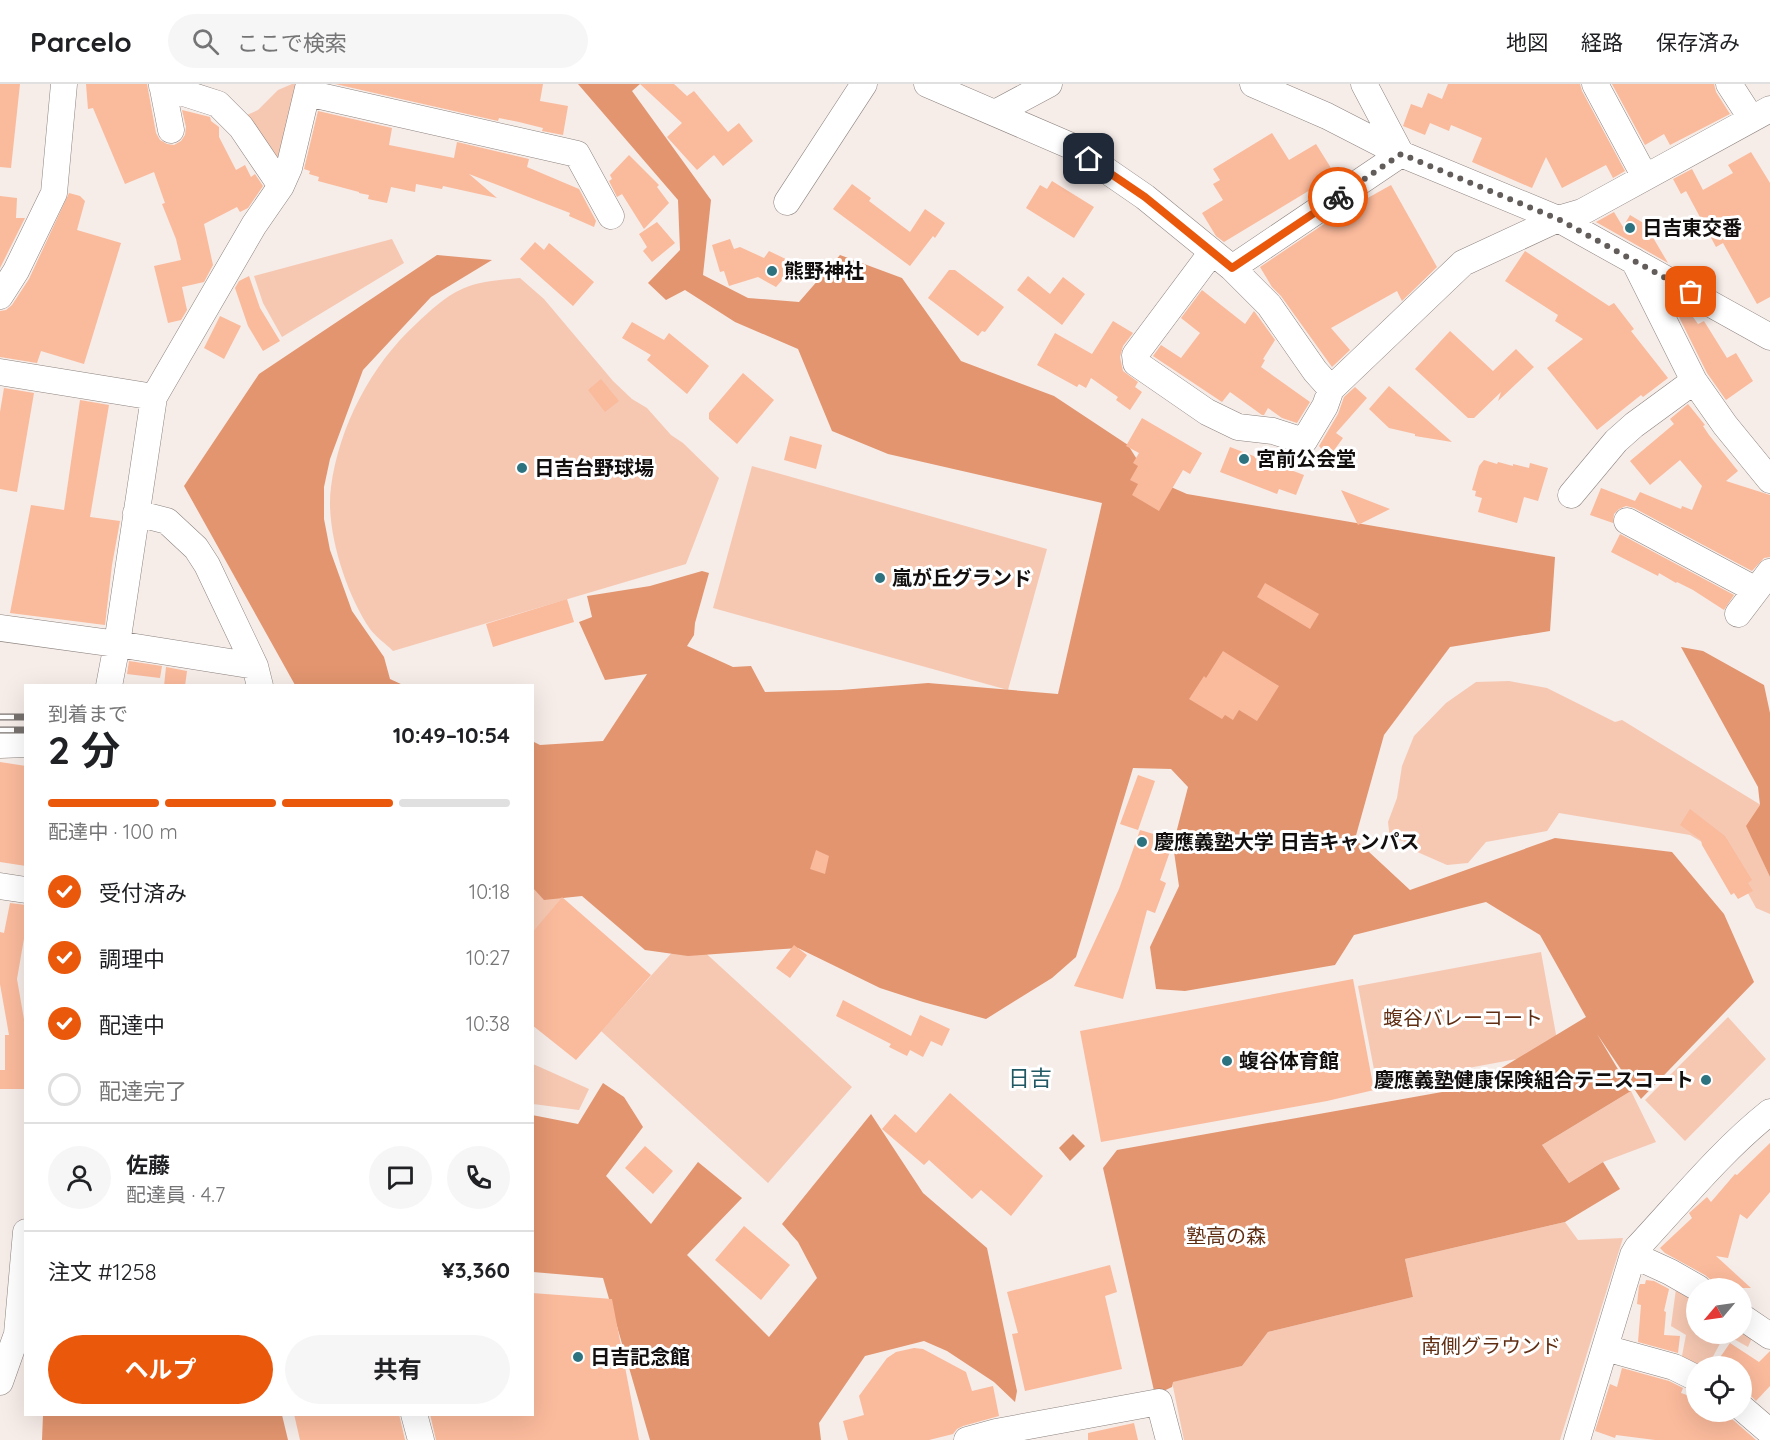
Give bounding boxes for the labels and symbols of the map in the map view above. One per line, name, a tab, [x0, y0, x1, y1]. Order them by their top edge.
pin	[1063, 133, 1114, 184]
courier	[1308, 167, 1368, 227]
place label: 日吉東交番	[1642, 215, 1742, 240]
marker: 日吉東交番	[1623, 221, 1637, 235]
place label: 熊野神社	[784, 258, 864, 283]
marker: 熊野神社	[765, 264, 779, 278]
pin	[1665, 266, 1716, 317]
place label: 宮前公会堂	[1256, 446, 1356, 471]
marker: 宮前公会堂	[1237, 452, 1251, 466]
place label: 日吉台野球場	[534, 455, 654, 480]
marker: 日吉台野球場	[515, 461, 529, 475]
place label: 嵐が丘グランド	[892, 565, 1032, 590]
marker: 嵐が丘グランド	[873, 571, 887, 585]
place label: 慶應義塾大学 日吉キャンパス	[1154, 829, 1420, 854]
marker: 慶應義塾大学 日吉キャンパス	[1135, 835, 1149, 849]
park label: 蝮谷バレーコート	[1383, 1005, 1543, 1030]
place label: 蝮谷体育館	[1239, 1048, 1339, 1073]
marker: 蝮谷体育館	[1220, 1054, 1234, 1068]
district label: 日吉	[1008, 1064, 1052, 1092]
place label: 慶應義塾健康保険組合テニスコート	[1374, 1067, 1694, 1092]
marker: 慶應義塾健康保険組合テニスコート	[1699, 1073, 1713, 1087]
park label: 塾高の森	[1186, 1223, 1266, 1248]
north arrow	[1686, 1278, 1752, 1344]
park label: 南側グラウンド	[1421, 1333, 1561, 1358]
place label: 日吉記念館	[590, 1344, 690, 1369]
marker: 日吉記念館	[571, 1350, 585, 1364]

